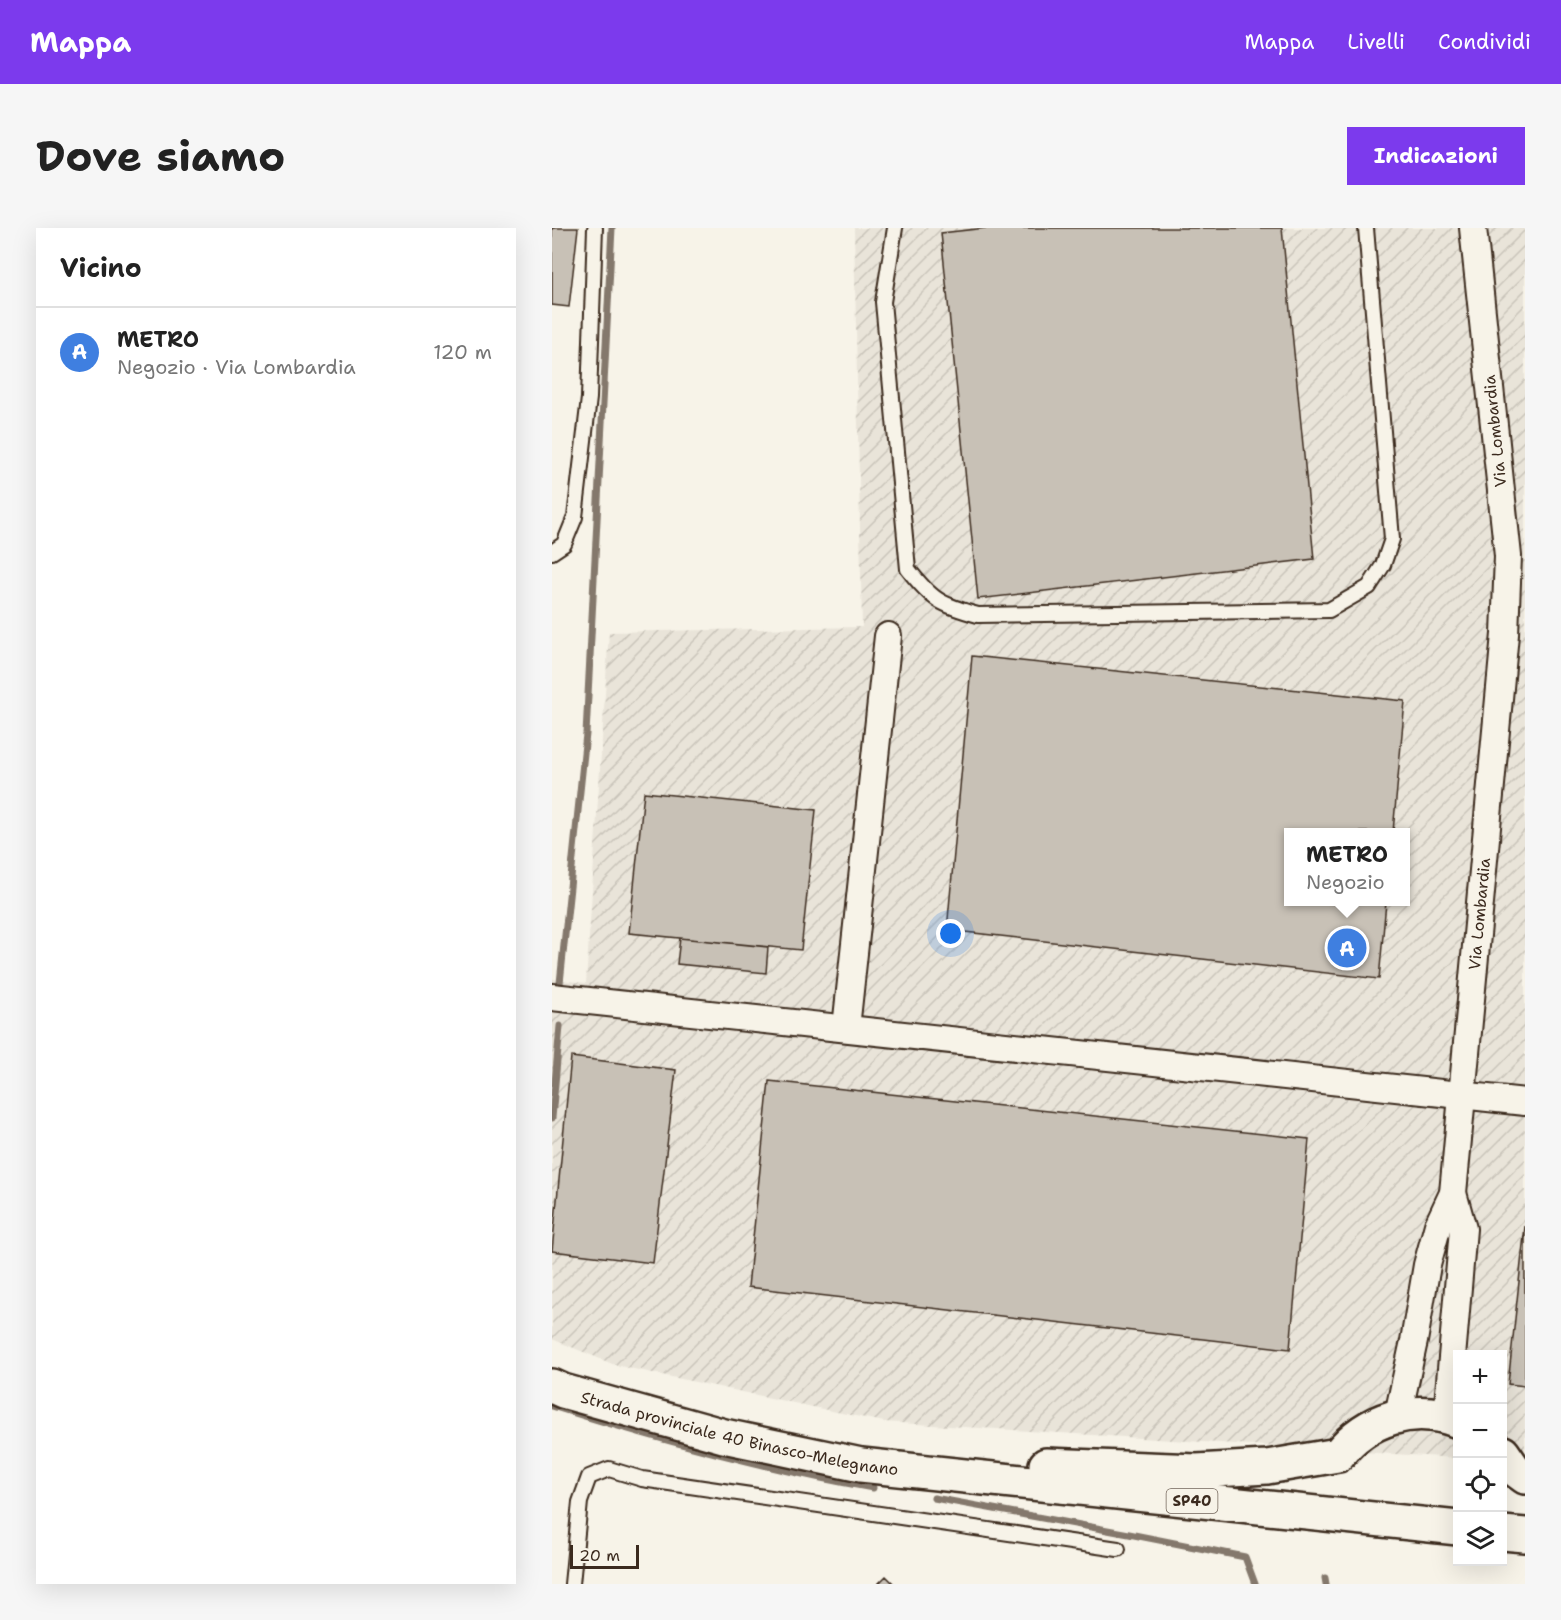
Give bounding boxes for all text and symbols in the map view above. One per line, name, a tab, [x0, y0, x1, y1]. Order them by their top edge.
text: Mappa	[30, 23, 131, 61]
text: Mappa	[1244, 28, 1314, 56]
text: Livelli	[1347, 28, 1405, 56]
text: Condividi	[1438, 28, 1531, 56]
button: Indicazioni	[1347, 127, 1525, 185]
text: Dove siamo	[36, 128, 285, 184]
text: Vicino	[60, 250, 142, 285]
text: METRO	[117, 325, 199, 354]
text: A	[72, 339, 87, 365]
text: 120 m	[433, 339, 492, 365]
text: Negozio · Via Lombardia	[117, 354, 356, 380]
street label: Via Lombardia	[1479, 374, 1511, 488]
popup	[1284, 828, 1410, 906]
text: METRO	[1306, 840, 1388, 869]
street label: Via Lombardia	[1463, 857, 1495, 971]
text: Negozio	[1306, 869, 1385, 895]
your location	[936, 919, 965, 948]
pin: A	[1328, 926, 1366, 970]
map controls	[1453, 1350, 1507, 1566]
button: +	[1453, 1350, 1507, 1404]
street label: Strada provinciale 40 Binasco-Melegnano	[579, 1386, 899, 1479]
button: −	[1453, 1404, 1507, 1458]
button: locate	[1453, 1458, 1507, 1512]
road number: SP40	[1166, 1489, 1218, 1513]
button: layers	[1453, 1512, 1507, 1566]
scale bar	[570, 1542, 639, 1570]
text: 20 m	[579, 1545, 620, 1566]

